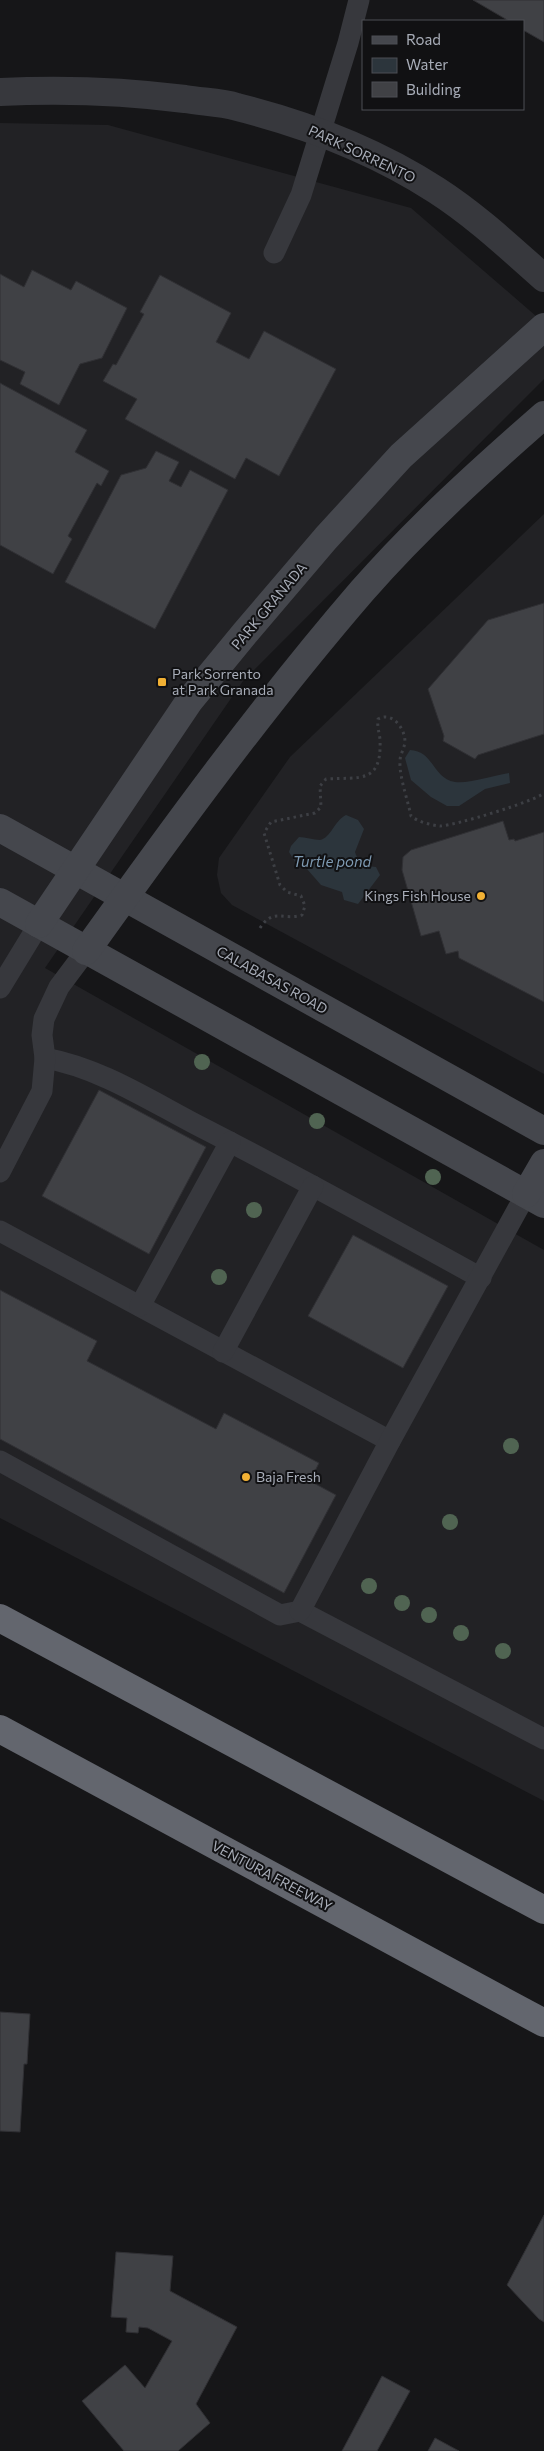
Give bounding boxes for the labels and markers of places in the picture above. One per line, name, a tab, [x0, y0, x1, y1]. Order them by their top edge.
place label: Park Sorrento at Park Granada	[172, 665, 274, 698]
marker: Park Sorrento at Park Granada	[156, 676, 168, 688]
place label: Kings Fish House	[364, 887, 471, 904]
marker: Kings Fish House	[475, 890, 487, 902]
place label: Baja Fresh	[256, 1468, 321, 1485]
marker: Baja Fresh	[240, 1471, 252, 1483]

